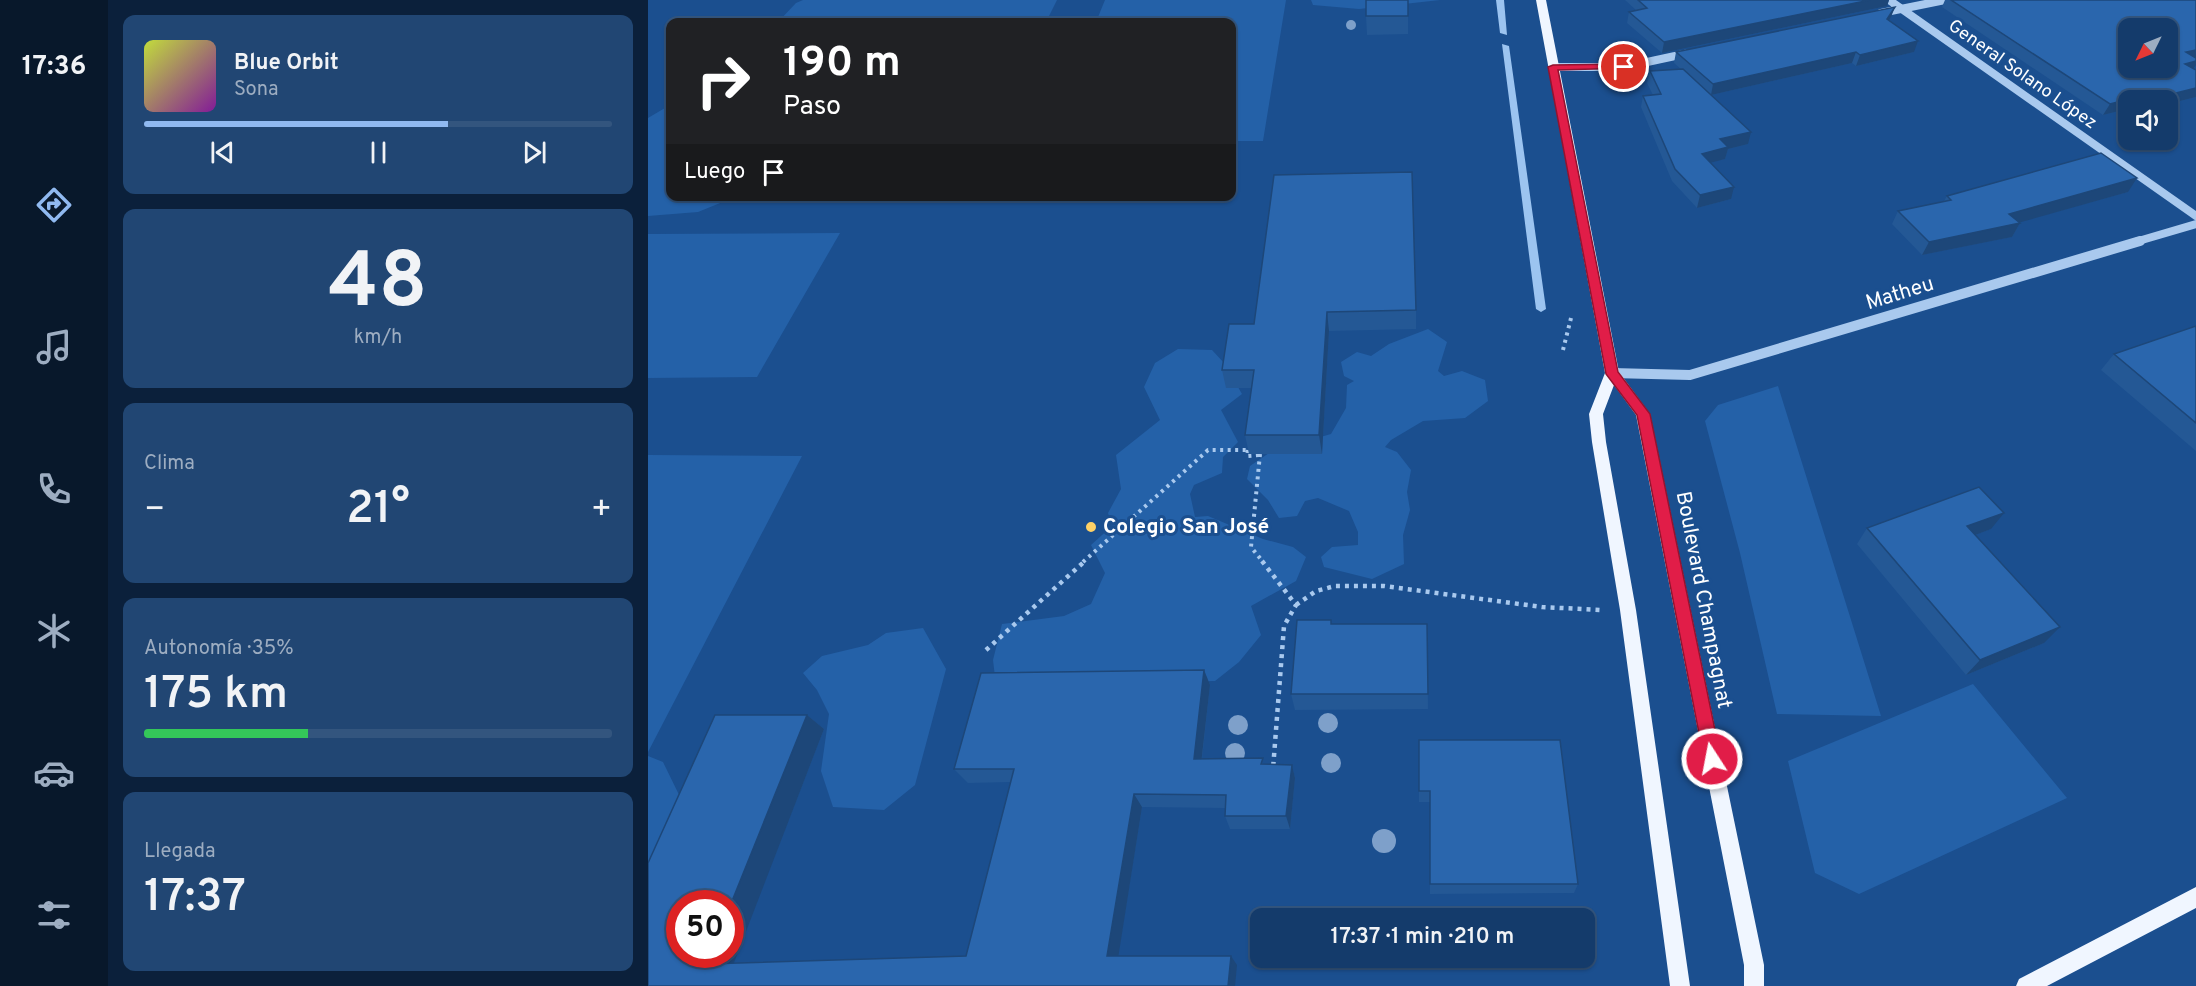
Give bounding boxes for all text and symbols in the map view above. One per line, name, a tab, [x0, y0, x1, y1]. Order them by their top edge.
street label: General Solano López	[1943, 15, 2101, 135]
north arrow	[2118, 18, 2178, 78]
map controls	[2118, 18, 2178, 150]
text: 190 m	[783, 38, 901, 91]
pin	[1598, 41, 1649, 92]
icon: right	[684, 42, 762, 120]
text: 17:36	[22, 50, 86, 84]
text: Blue Orbit	[234, 50, 339, 77]
icon: arrive	[1607, 50, 1640, 83]
text: Sona	[234, 77, 279, 103]
text: Paso	[783, 90, 841, 124]
button: sound	[2118, 90, 2178, 150]
icon: previous	[206, 136, 239, 169]
icon: pause	[362, 136, 395, 169]
icon: next	[518, 136, 551, 169]
icon: arrive	[757, 156, 790, 189]
text: Luego	[684, 159, 745, 186]
icon: directions	[33, 184, 75, 226]
text: 48	[328, 236, 428, 335]
street label: Matheu	[1863, 271, 1937, 317]
text: km/h	[354, 325, 402, 351]
icon: music	[33, 326, 75, 368]
text: Clima	[144, 451, 195, 477]
icon: phone	[33, 468, 75, 510]
text: 21°	[346, 482, 410, 539]
street label: Boulevard Champagnat	[1669, 489, 1737, 711]
text: −	[144, 490, 165, 532]
text: +	[591, 490, 612, 532]
place label: Colegio San José	[1103, 514, 1269, 541]
marker: Colegio San José	[1084, 520, 1098, 534]
icon: climate	[33, 610, 75, 652]
text: Autonomía · 35%	[144, 636, 294, 662]
text: 175 km	[144, 667, 288, 724]
position arrow	[1680, 727, 1744, 791]
icon: car	[33, 752, 75, 794]
text: Llegada	[144, 839, 216, 865]
text: 17:37	[144, 870, 246, 927]
speed limit sign: 50	[666, 890, 744, 968]
icon: filters	[33, 894, 75, 936]
text: 17:37 · 1 min · 210 m	[1331, 924, 1514, 951]

